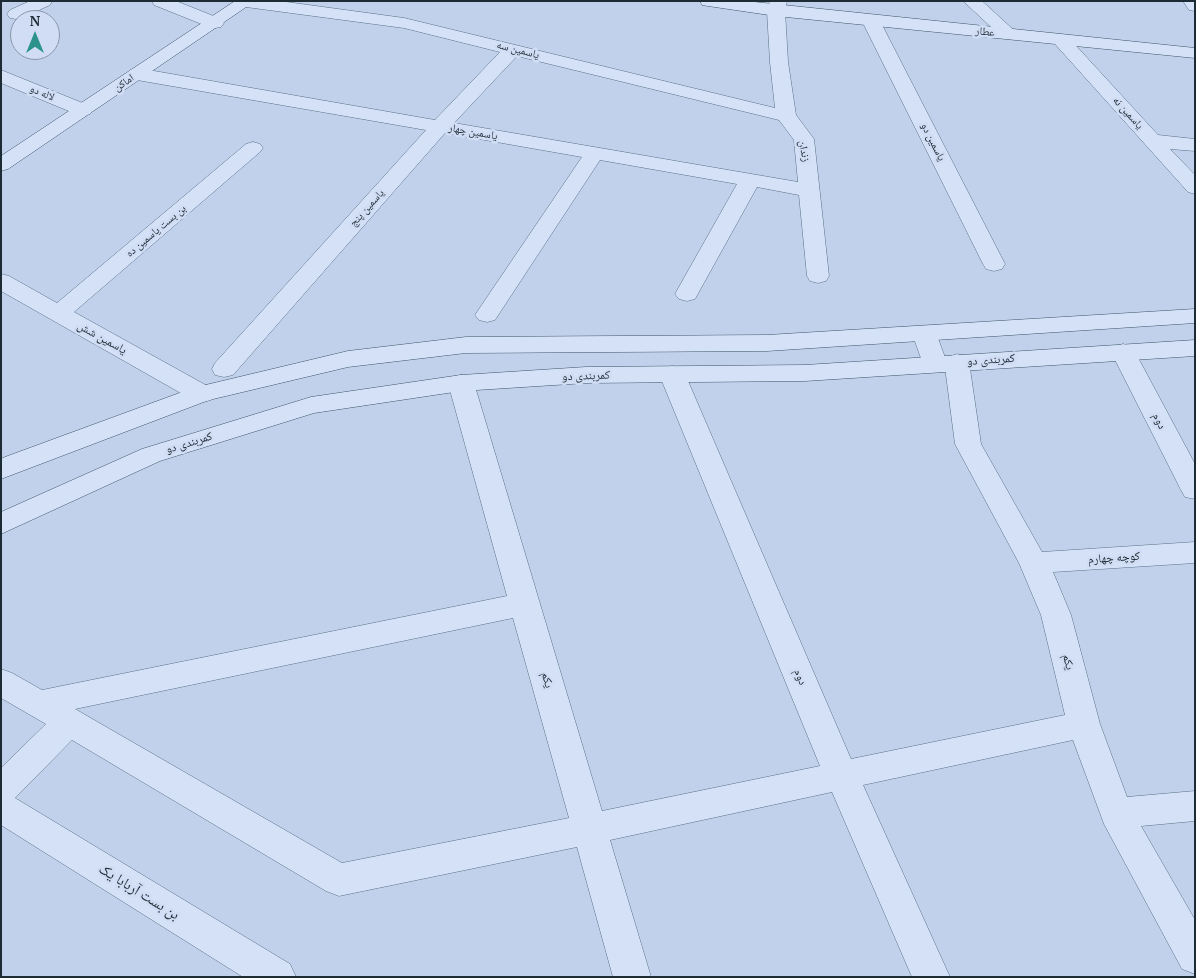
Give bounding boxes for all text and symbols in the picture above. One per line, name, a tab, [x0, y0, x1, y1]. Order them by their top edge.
north arrow	[10, 10, 60, 60]
text: N	[30, 11, 40, 30]
street label: عطار	[975, 24, 995, 40]
street label: یاسمین سه	[495, 38, 541, 62]
street label: اماکن	[111, 72, 137, 94]
street label: لاله دو	[28, 82, 56, 104]
street label: یاسمین نه	[1110, 94, 1146, 132]
street label: یاسمین چهار	[447, 121, 499, 143]
street label: یاسمین دو	[918, 121, 948, 163]
street label: زندان	[795, 139, 813, 163]
street label: یاسمین پنج	[347, 187, 387, 229]
street label: بن بست یاسمین ده	[123, 202, 189, 260]
street label: یاسمین شش	[75, 319, 129, 357]
street label: کمربندی دو	[966, 351, 1016, 369]
street label: کمربندی دو	[562, 368, 610, 384]
street label: دوم	[1149, 410, 1169, 432]
street label: کمربندی دو	[164, 429, 214, 457]
street label: کوچه چهارم	[1087, 549, 1141, 567]
street label: یکم	[1059, 652, 1077, 672]
street label: دوم	[790, 667, 810, 687]
street label: یکم	[538, 670, 556, 690]
street label: بن بست آربابا یک	[95, 860, 183, 924]

